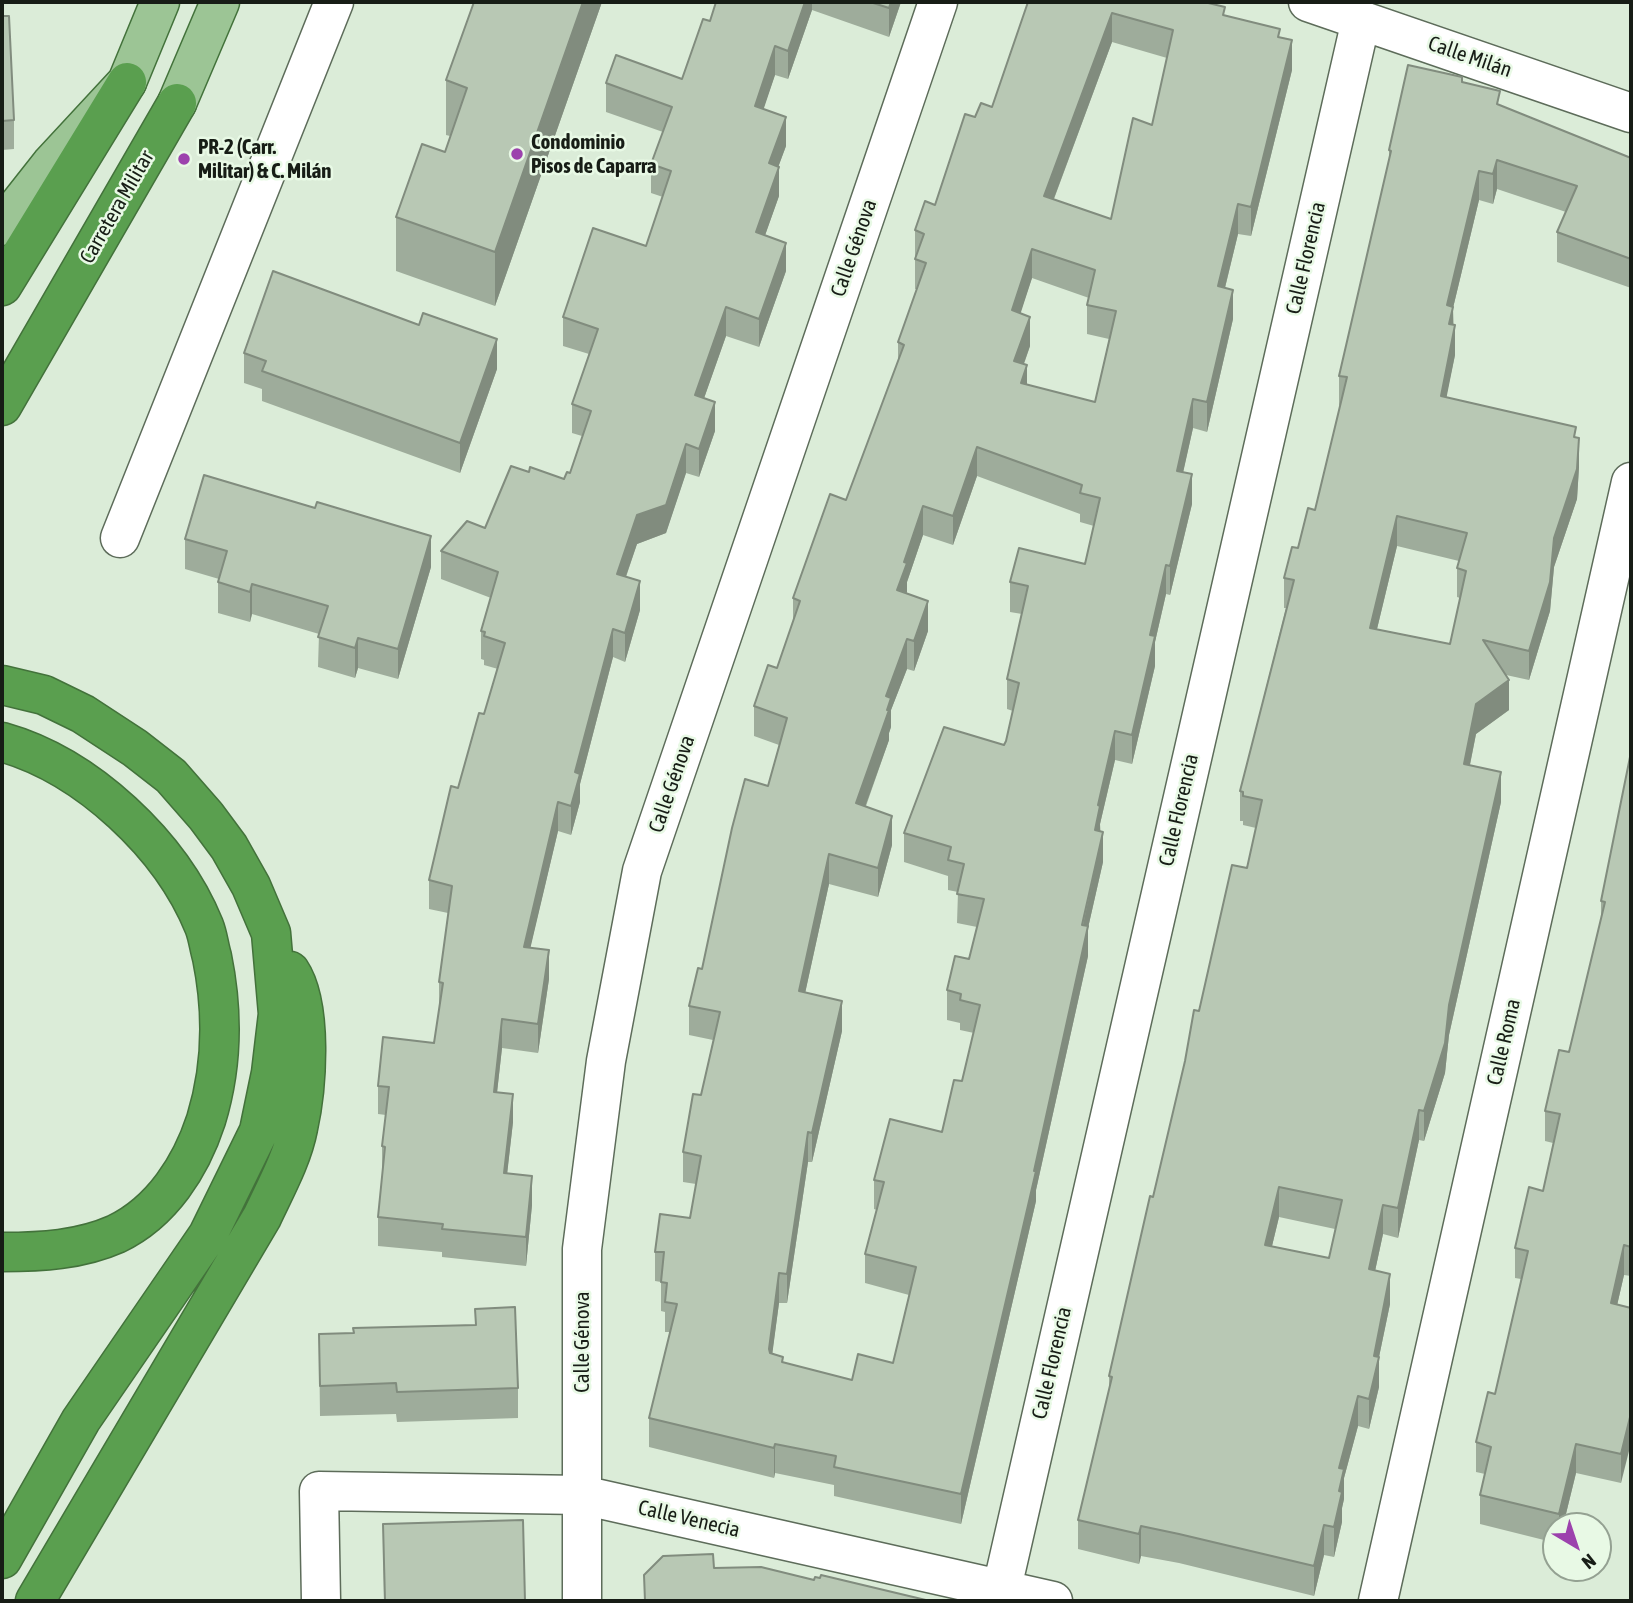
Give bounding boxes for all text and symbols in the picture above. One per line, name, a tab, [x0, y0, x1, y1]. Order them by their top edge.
street label: Calle Milán	[1425, 31, 1515, 83]
place label: Condominio Pisos de Caparra	[531, 129, 657, 179]
place label: PR-2 (Carr. Militar) & C. Milán	[198, 134, 331, 184]
street label: Carretera Militar	[75, 146, 159, 268]
marker: Condominio Pisos de Caparra	[509, 146, 525, 162]
marker: PR-2 (Carr. Militar) & C. Milán	[176, 151, 192, 167]
street label: Calle Génova	[826, 196, 882, 300]
street label: Calle Florencia	[1281, 199, 1331, 317]
street label: Calle Génova	[644, 732, 700, 836]
street label: Calle Florencia	[1154, 751, 1204, 869]
street label: Calle Roma	[1482, 996, 1526, 1088]
street label: Calle Génova	[569, 1291, 595, 1393]
street label: Calle Florencia	[1027, 1304, 1077, 1422]
street label: Calle Venecia	[636, 1495, 742, 1543]
north arrow	[1542, 1512, 1612, 1582]
text: N	[1578, 1550, 1600, 1574]

